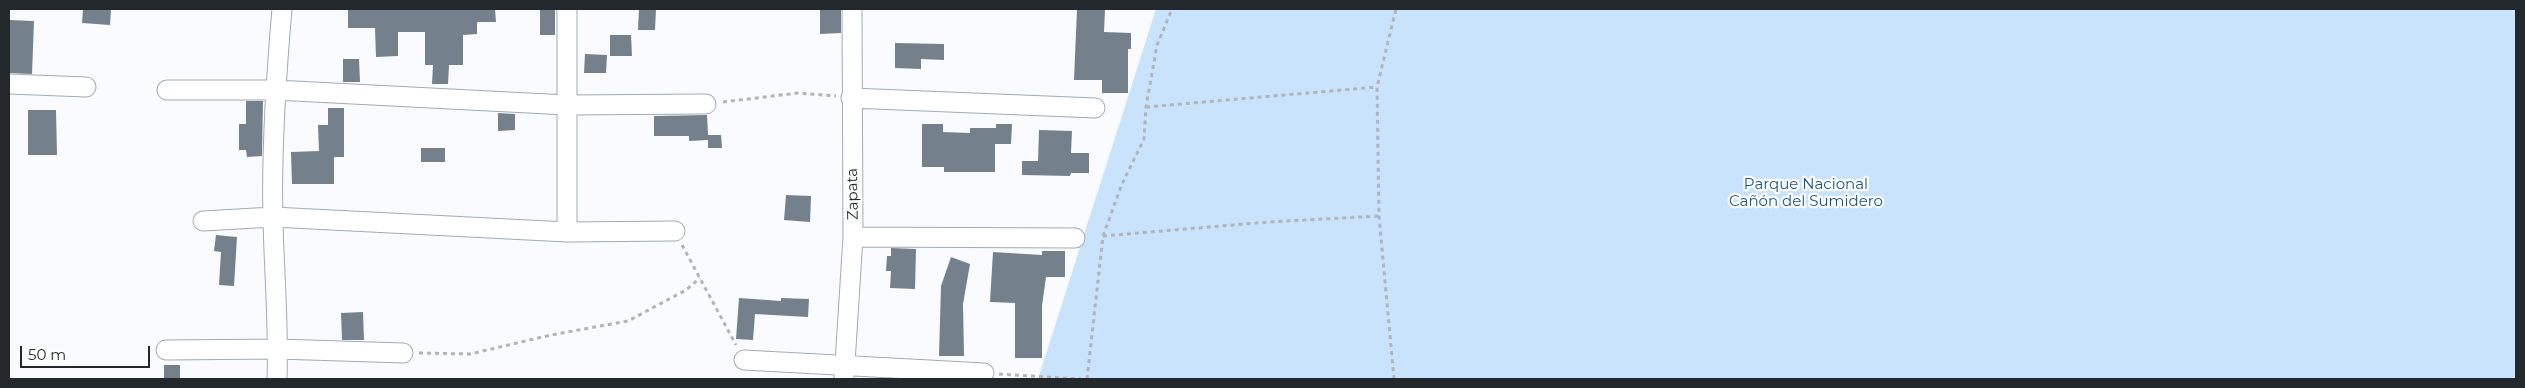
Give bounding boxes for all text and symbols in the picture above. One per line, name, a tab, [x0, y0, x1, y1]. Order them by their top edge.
street label: Zapata	[844, 168, 862, 220]
park label: Parque Nacional Cañón del Sumidero	[1729, 176, 1883, 211]
scale bar	[22, 336, 152, 368]
text: 50 m	[28, 345, 66, 364]

